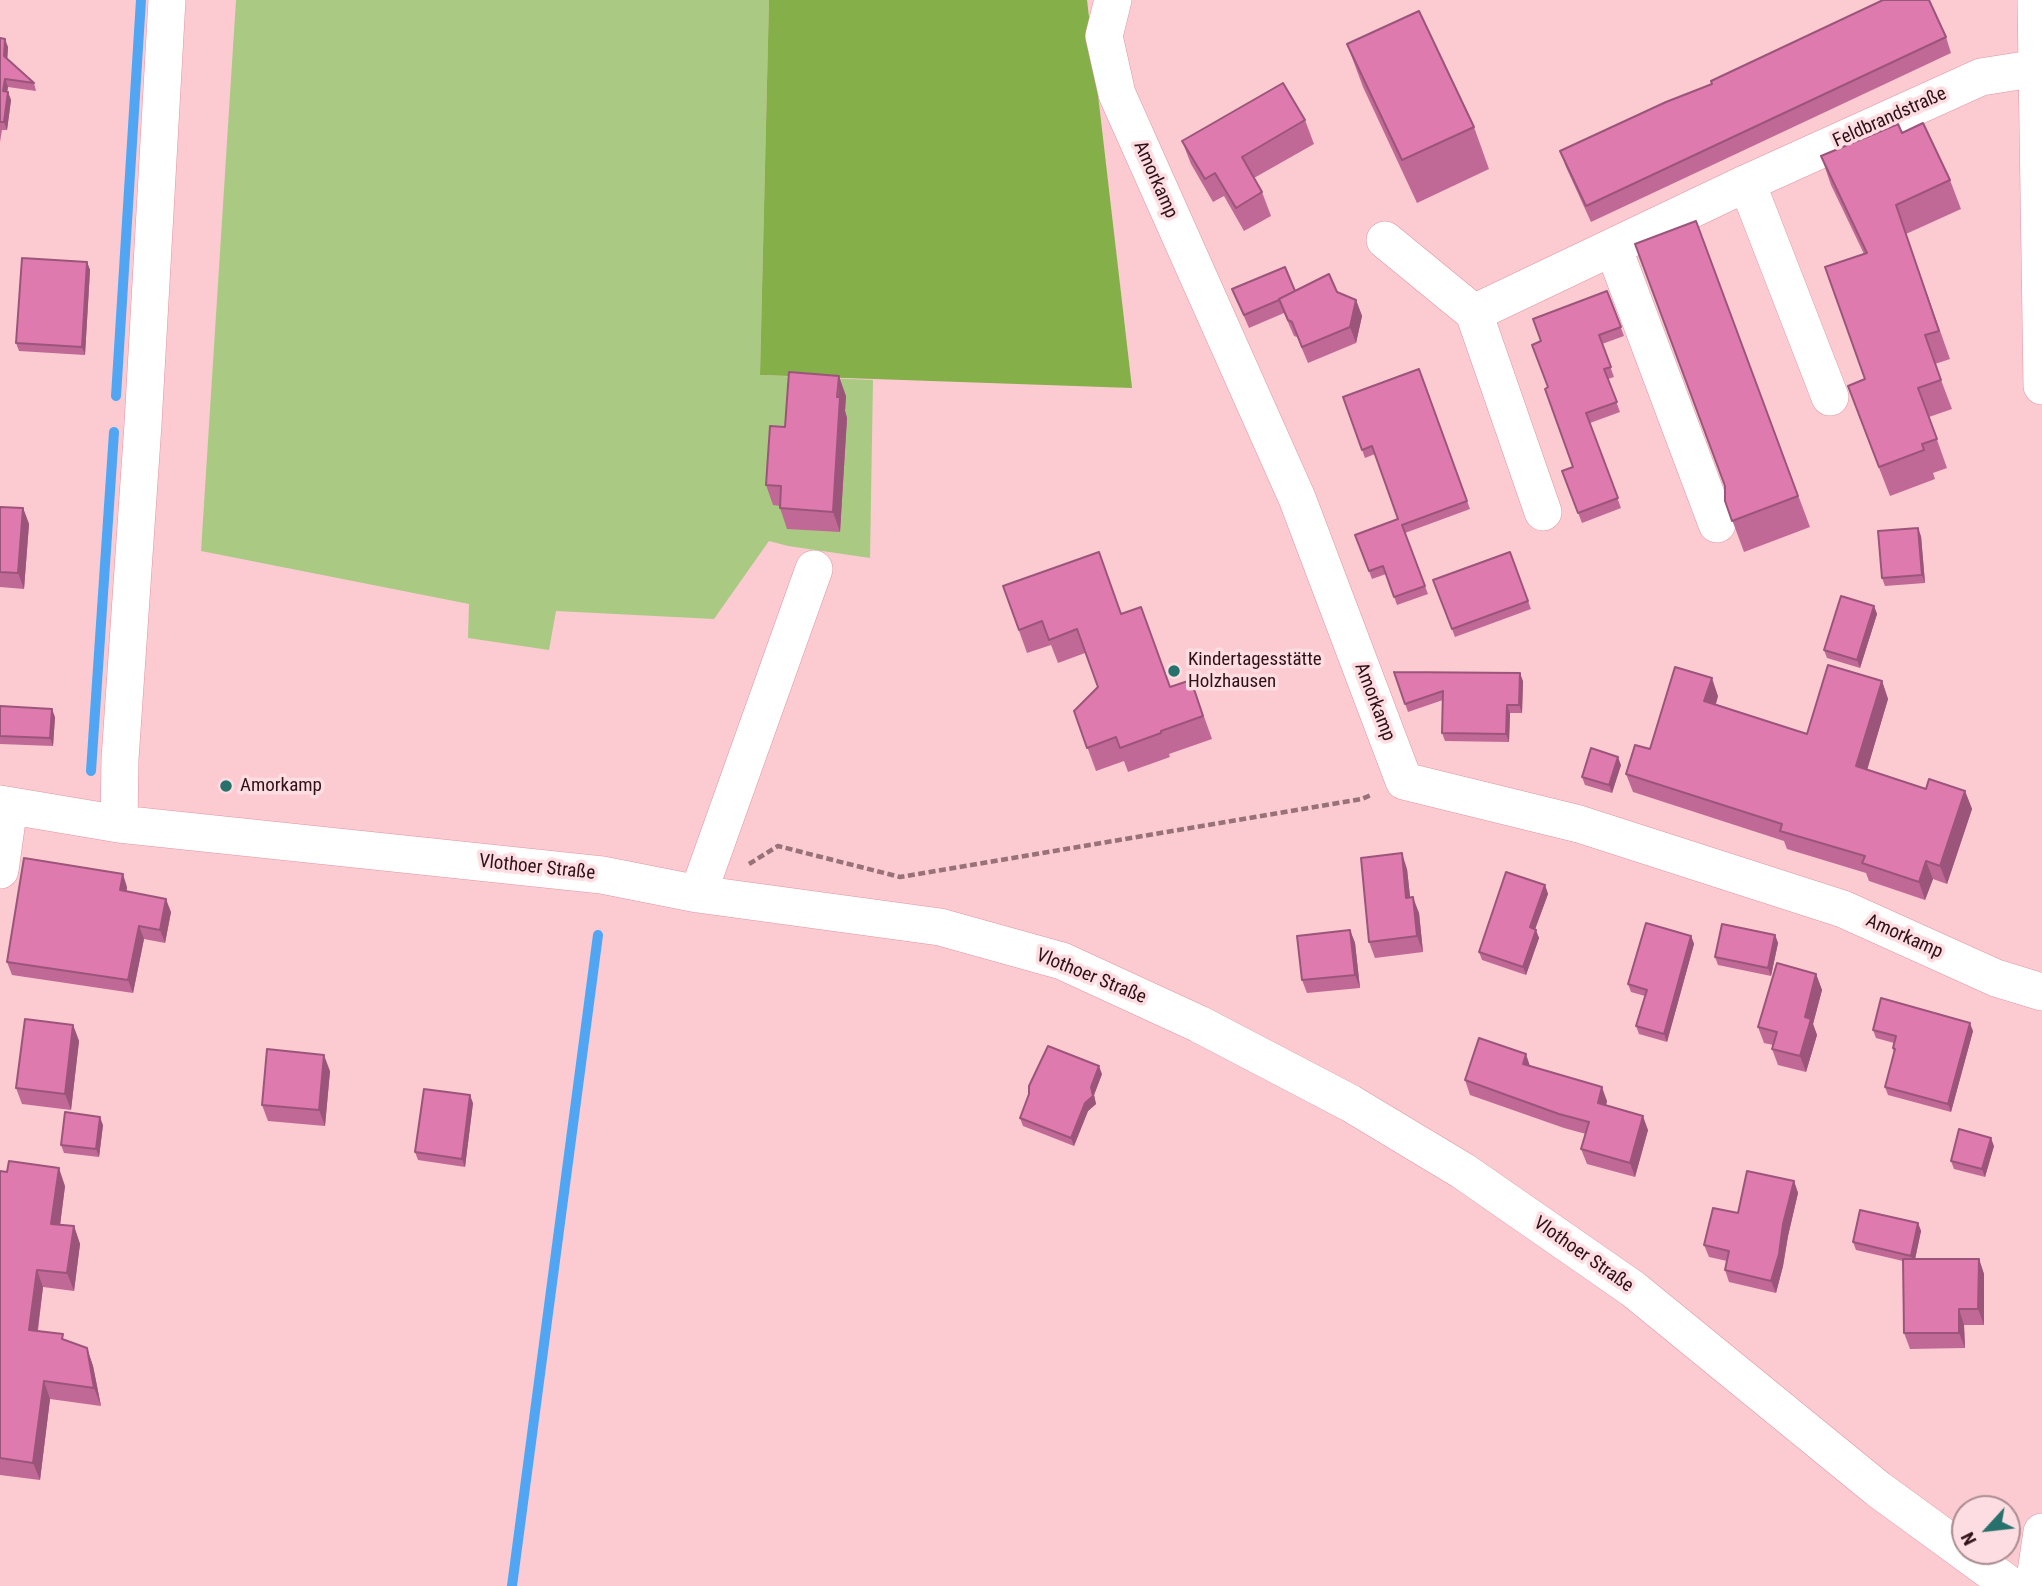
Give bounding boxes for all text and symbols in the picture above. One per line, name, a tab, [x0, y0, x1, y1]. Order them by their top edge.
street label: Feldbrandstraße	[1830, 83, 1950, 153]
street label: Amorkamp	[1128, 138, 1182, 222]
place label: Kindertagesstätte Holzhausen	[1188, 649, 1322, 693]
street label: Amorkamp	[1349, 660, 1399, 744]
marker: Kindertagesstätte Holzhausen	[1166, 663, 1182, 679]
place label: Amorkamp	[240, 775, 322, 797]
marker: Amorkamp	[218, 778, 234, 794]
street label: Vlothoer Straße	[478, 851, 596, 885]
street label: Amorkamp	[1862, 910, 1946, 964]
street label: Vlothoer Straße	[1033, 945, 1149, 1009]
street label: Vlothoer Straße	[1529, 1212, 1637, 1298]
north arrow	[1951, 1495, 2021, 1565]
text: N	[1956, 1528, 1982, 1549]

